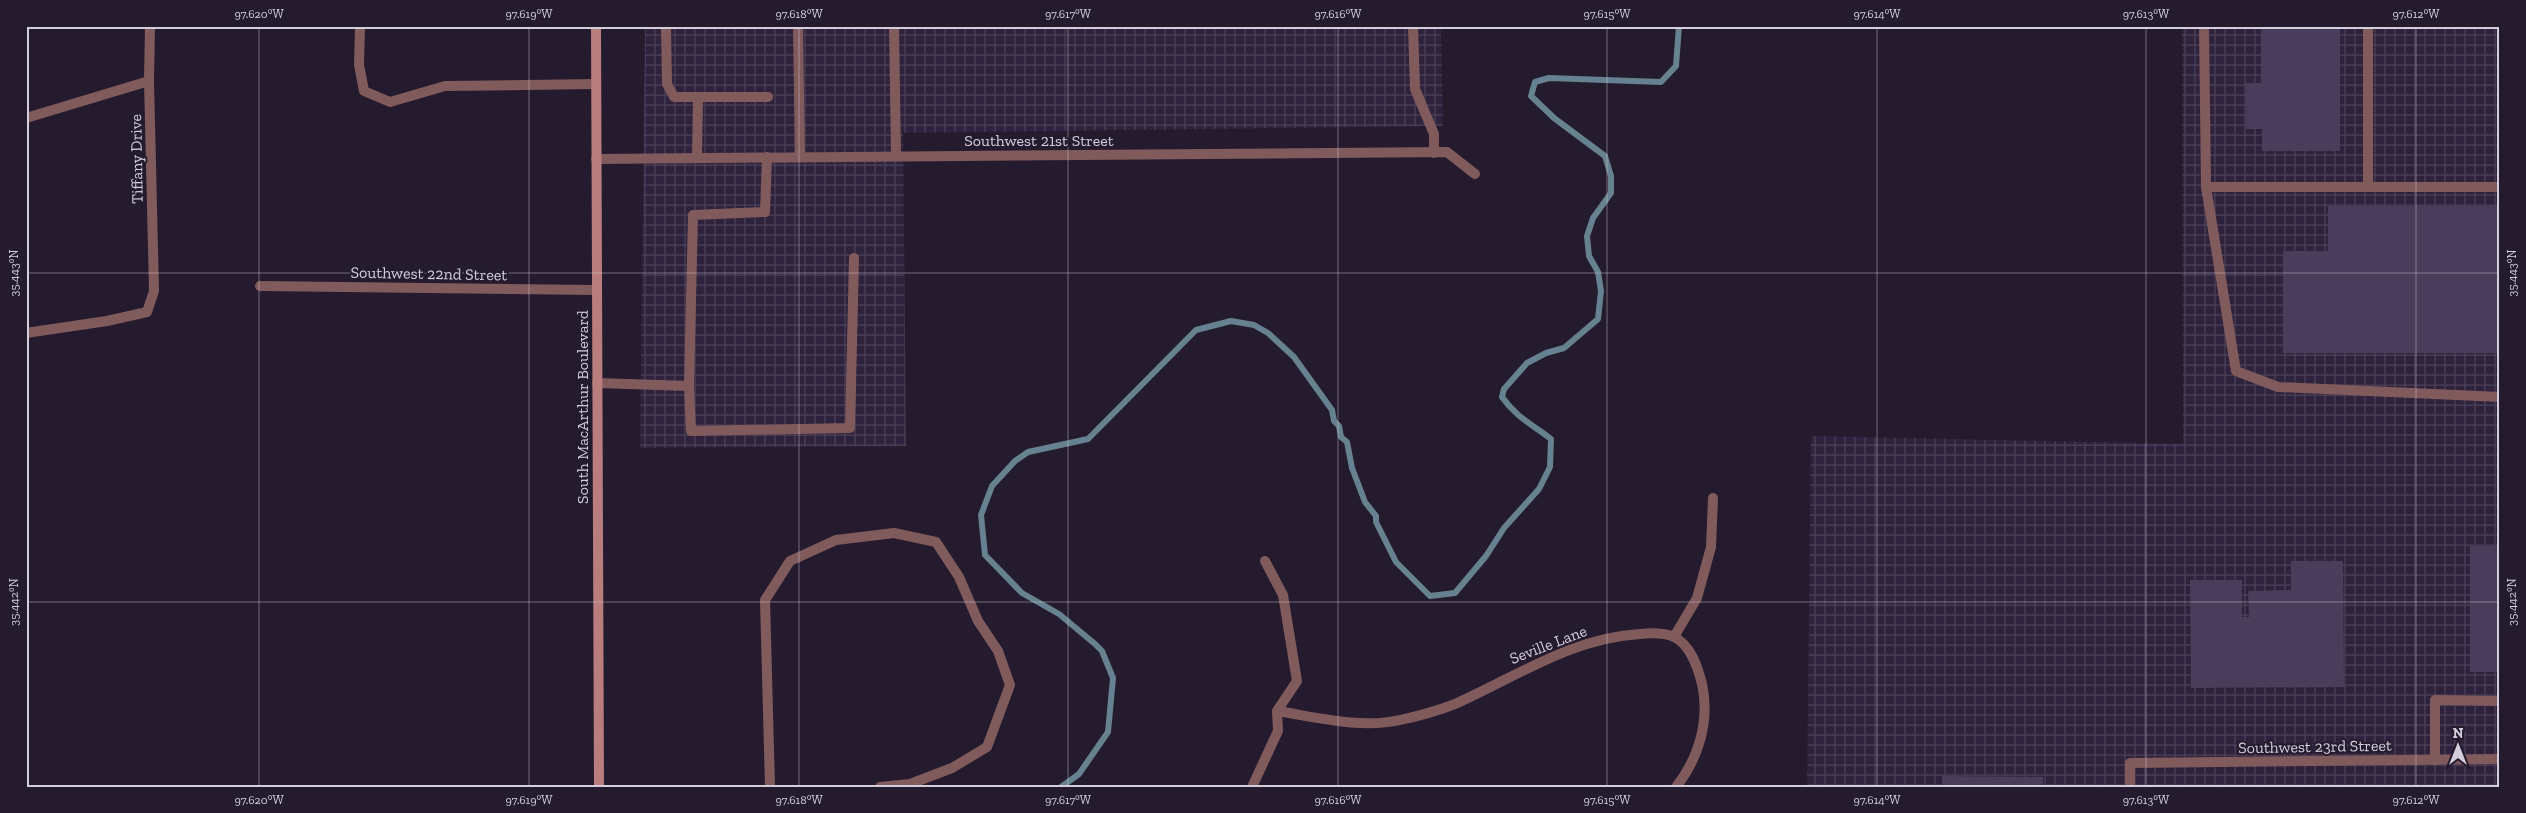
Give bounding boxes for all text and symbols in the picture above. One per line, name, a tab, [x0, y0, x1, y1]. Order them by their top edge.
text: 97.620°W	[234, 7, 284, 21]
text: 97.619°W	[505, 7, 553, 21]
text: 97.618°W	[775, 7, 823, 21]
text: 97.617°W	[1045, 7, 1092, 21]
text: 97.616°W	[1314, 7, 1362, 21]
text: 97.615°W	[1584, 7, 1631, 21]
text: 97.614°W	[1854, 7, 1901, 21]
text: 97.613°W	[2123, 7, 2170, 21]
text: 97.612°W	[2393, 7, 2440, 21]
street label: Tiffany Drive	[126, 114, 147, 204]
street label: Southwest 21st Street	[964, 131, 1114, 150]
text: 35.443°N	[7, 249, 21, 296]
text: 35.443°N	[2505, 249, 2519, 296]
street label: Southwest 22nd Street	[350, 263, 508, 284]
street label: South MacArthur Boulevard	[573, 310, 592, 504]
text: 35.442°N	[7, 578, 21, 626]
text: 35.442°N	[2505, 578, 2519, 626]
street label: Seville Lane	[1507, 621, 1589, 668]
north arrow	[2434, 720, 2484, 770]
text: N	[2453, 725, 2464, 742]
street label: Southwest 23rd Street	[2238, 736, 2392, 757]
text: 97.620°W	[234, 793, 284, 807]
text: 97.619°W	[505, 793, 553, 807]
text: 97.618°W	[775, 793, 823, 807]
text: 97.617°W	[1045, 793, 1092, 807]
text: 97.616°W	[1314, 793, 1362, 807]
text: 97.615°W	[1584, 793, 1631, 807]
text: 97.614°W	[1854, 793, 1901, 807]
text: 97.613°W	[2123, 793, 2170, 807]
text: 97.612°W	[2393, 793, 2440, 807]

